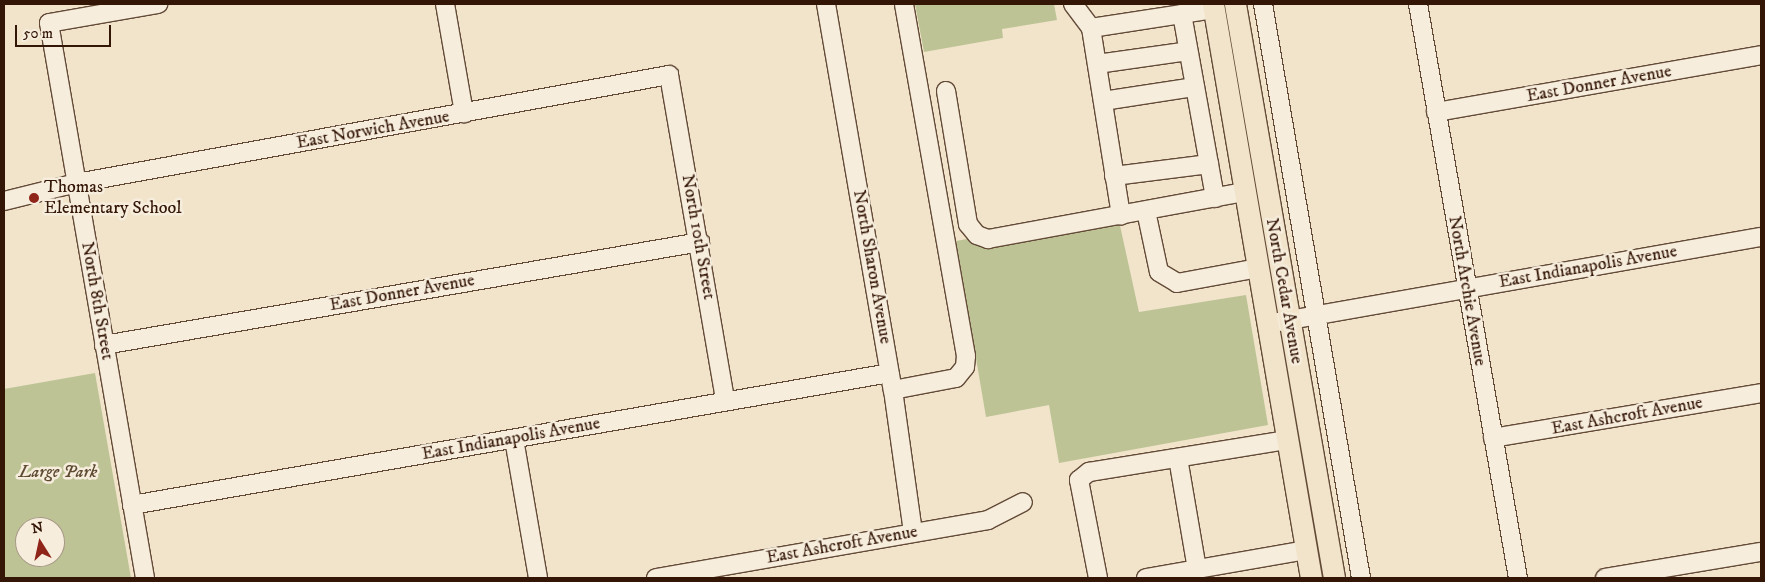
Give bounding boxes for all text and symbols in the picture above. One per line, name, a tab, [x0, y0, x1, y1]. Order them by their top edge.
scale bar	[18, 15, 114, 47]
text: 50 m	[23, 24, 53, 43]
street label: East Donner Avenue	[1525, 61, 1673, 107]
street label: East Norwich Avenue	[295, 106, 451, 154]
street label: North 10th Street	[676, 173, 720, 301]
place label: Thomas Elementary School	[44, 177, 182, 220]
street label: North Sharon Avenue	[848, 188, 896, 346]
marker: Thomas Elementary School	[28, 192, 40, 204]
street label: North Archie Avenue	[1443, 214, 1491, 368]
street label: North Cedar Avenue	[1261, 217, 1307, 365]
street label: North 8th Street	[76, 240, 118, 362]
street label: East Indianapolis Avenue	[1497, 241, 1679, 293]
street label: East Donner Avenue	[328, 270, 476, 316]
street label: East Ashcroft Avenue	[1550, 392, 1704, 440]
street label: East Indianapolis Avenue	[420, 413, 602, 465]
park label: Large Park	[19, 461, 97, 483]
north arrow	[15, 517, 65, 567]
text: N	[30, 518, 45, 538]
street label: East Ashcroft Avenue	[765, 521, 919, 569]

